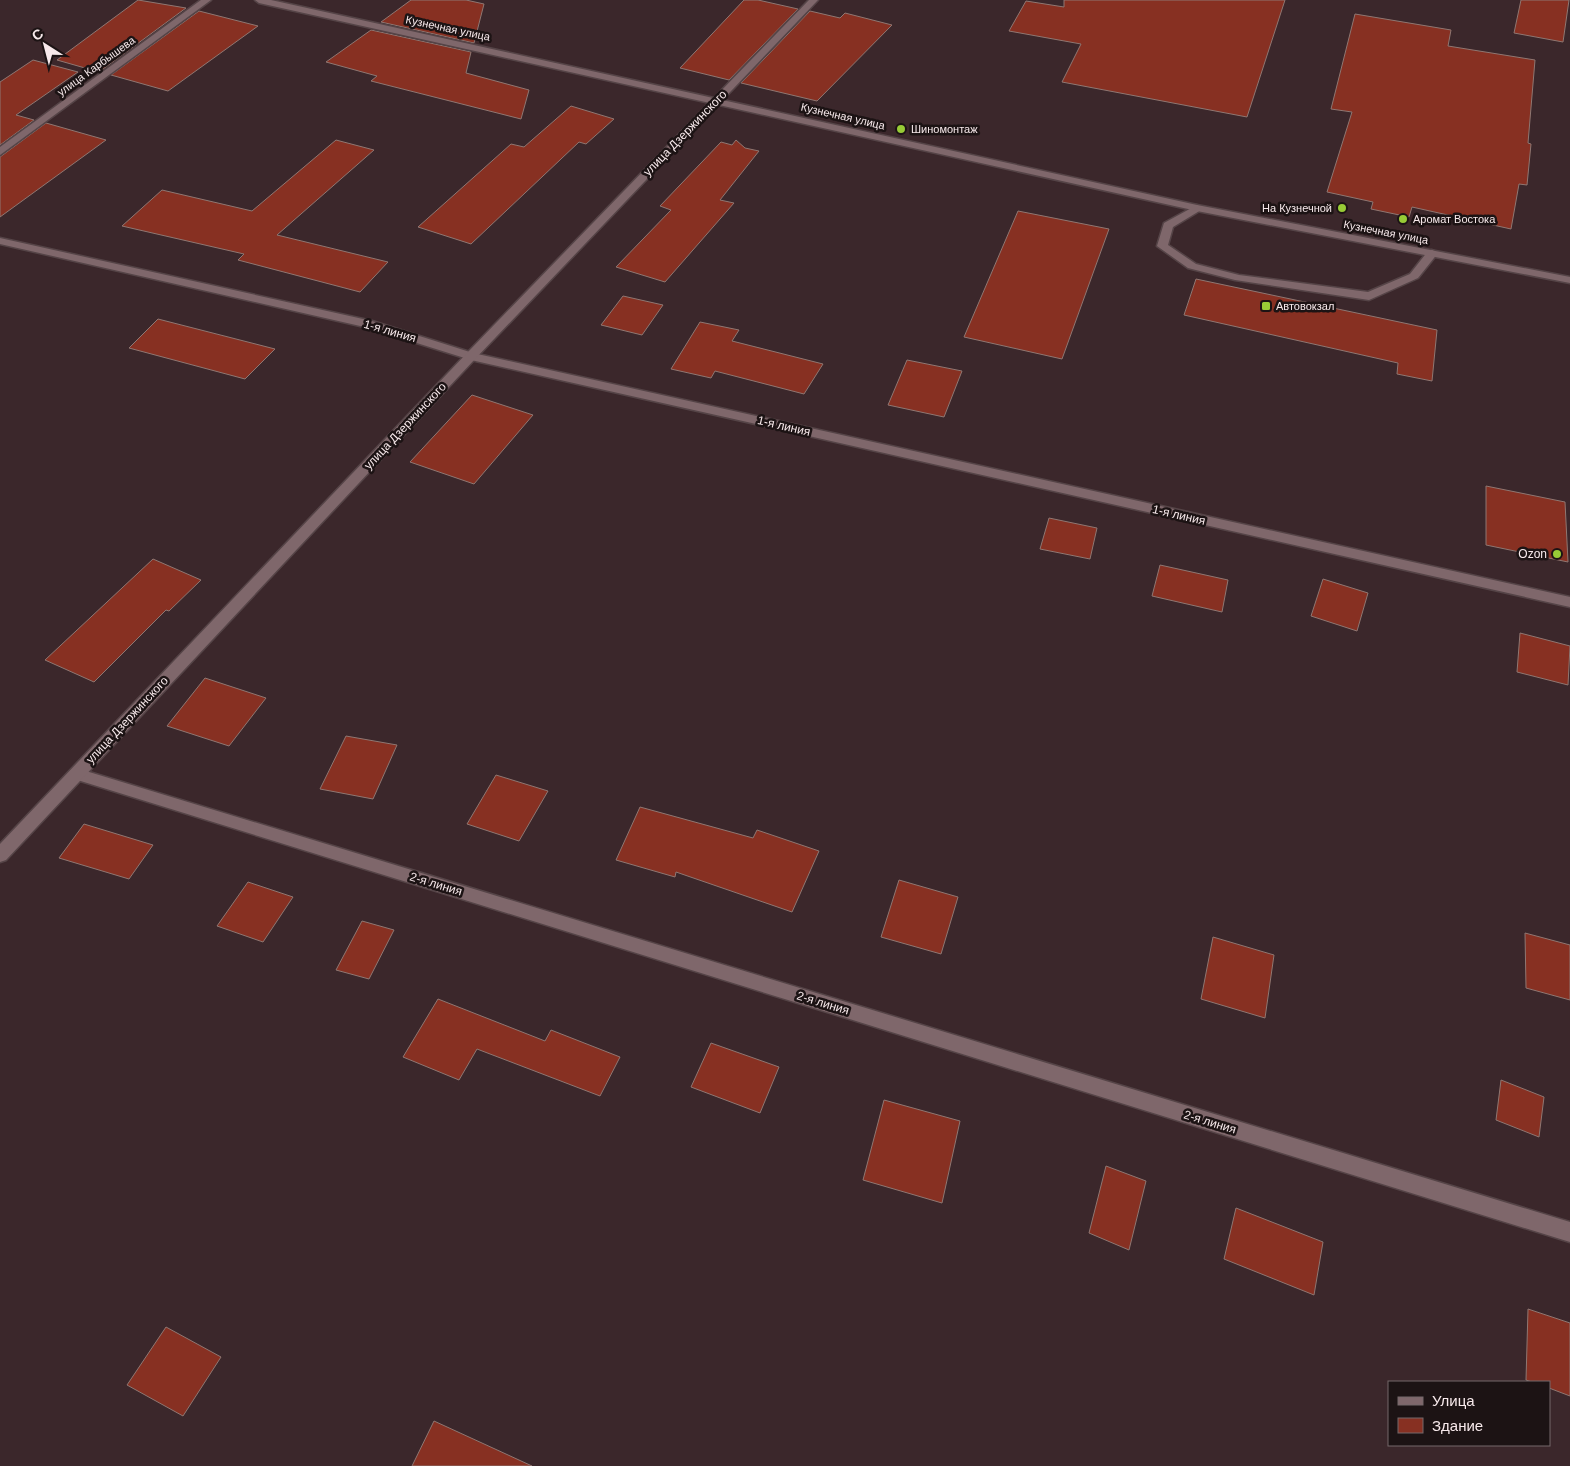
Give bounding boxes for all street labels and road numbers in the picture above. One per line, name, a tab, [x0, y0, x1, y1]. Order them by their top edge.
street label: Кузнечная улица	[405, 13, 492, 43]
street label: улица Карбышева	[55, 33, 138, 98]
street label: улица Дзержинского	[640, 87, 730, 179]
street label: Кузнечная улица	[800, 100, 887, 132]
street label: Кузнечная улица	[1343, 218, 1430, 246]
street label: 1-я линия	[362, 317, 418, 345]
street label: улица Дзержинского	[361, 379, 449, 472]
street label: 1-я линия	[756, 413, 812, 439]
street label: 1-я линия	[1151, 502, 1207, 528]
street label: улица Дзержинского	[83, 673, 171, 766]
street label: 2-я линия	[408, 869, 464, 899]
street label: 2-я линия	[795, 988, 851, 1018]
street label: 2-я линия	[1182, 1107, 1238, 1137]

